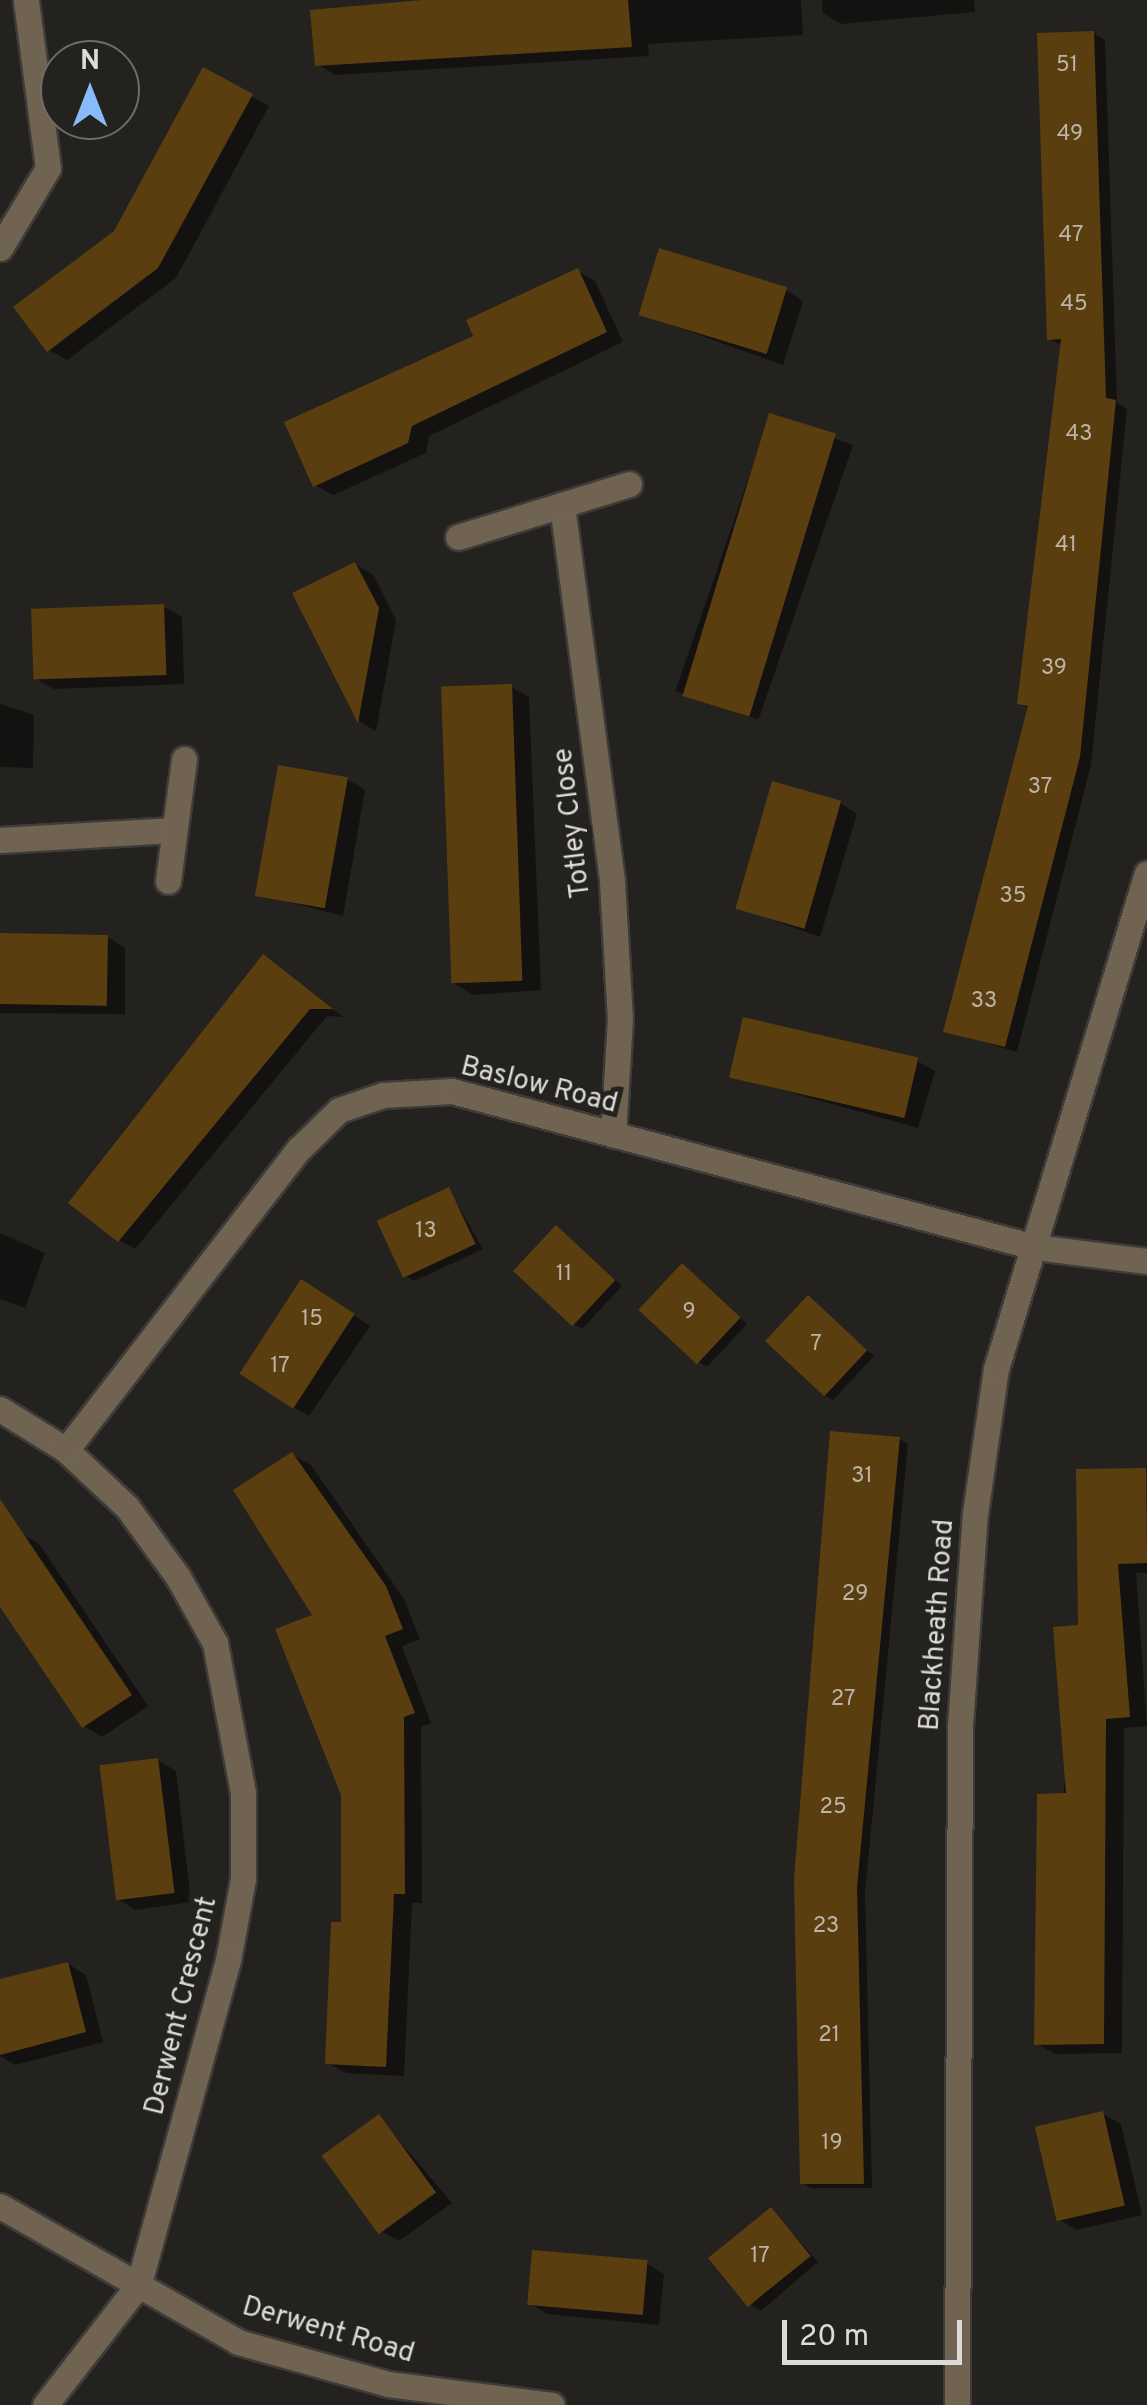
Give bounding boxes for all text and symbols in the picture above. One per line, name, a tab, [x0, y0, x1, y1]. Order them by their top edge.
north arrow	[40, 40, 140, 140]
text: N	[80, 44, 100, 80]
house number: 51	[1056, 53, 1078, 79]
house number: 49	[1057, 122, 1083, 148]
house number: 47	[1059, 223, 1083, 249]
house number: 45	[1060, 292, 1088, 318]
house number: 43	[1066, 422, 1092, 448]
house number: 41	[1055, 533, 1077, 559]
house number: 39	[1041, 656, 1067, 682]
street label: Totley Close	[547, 746, 599, 900]
house number: 37	[1028, 775, 1052, 801]
house number: 35	[1000, 884, 1026, 910]
house number: 33	[971, 989, 997, 1015]
street label: Baslow Road	[457, 1050, 621, 1122]
house number: 13	[415, 1219, 437, 1245]
house number: 11	[556, 1262, 572, 1288]
house number: 9	[682, 1300, 696, 1326]
house number: 15	[301, 1307, 323, 1333]
house number: 7	[810, 1332, 822, 1358]
house number: 17	[270, 1354, 290, 1380]
house number: 31	[851, 1464, 873, 1490]
street label: Blackheath Road	[914, 1518, 962, 1732]
house number: 29	[842, 1582, 868, 1608]
house number: 27	[831, 1687, 855, 1713]
house number: 25	[819, 1795, 847, 1821]
street label: Derwent Crescent	[139, 1893, 225, 2119]
house number: 23	[813, 1914, 839, 1940]
house number: 21	[818, 2023, 840, 2049]
house number: 19	[821, 2131, 843, 2157]
house number: 17	[750, 2244, 770, 2270]
street label: Derwent Road	[238, 2290, 418, 2372]
scale bar	[787, 2300, 967, 2362]
text: 20 m	[799, 2319, 869, 2356]

